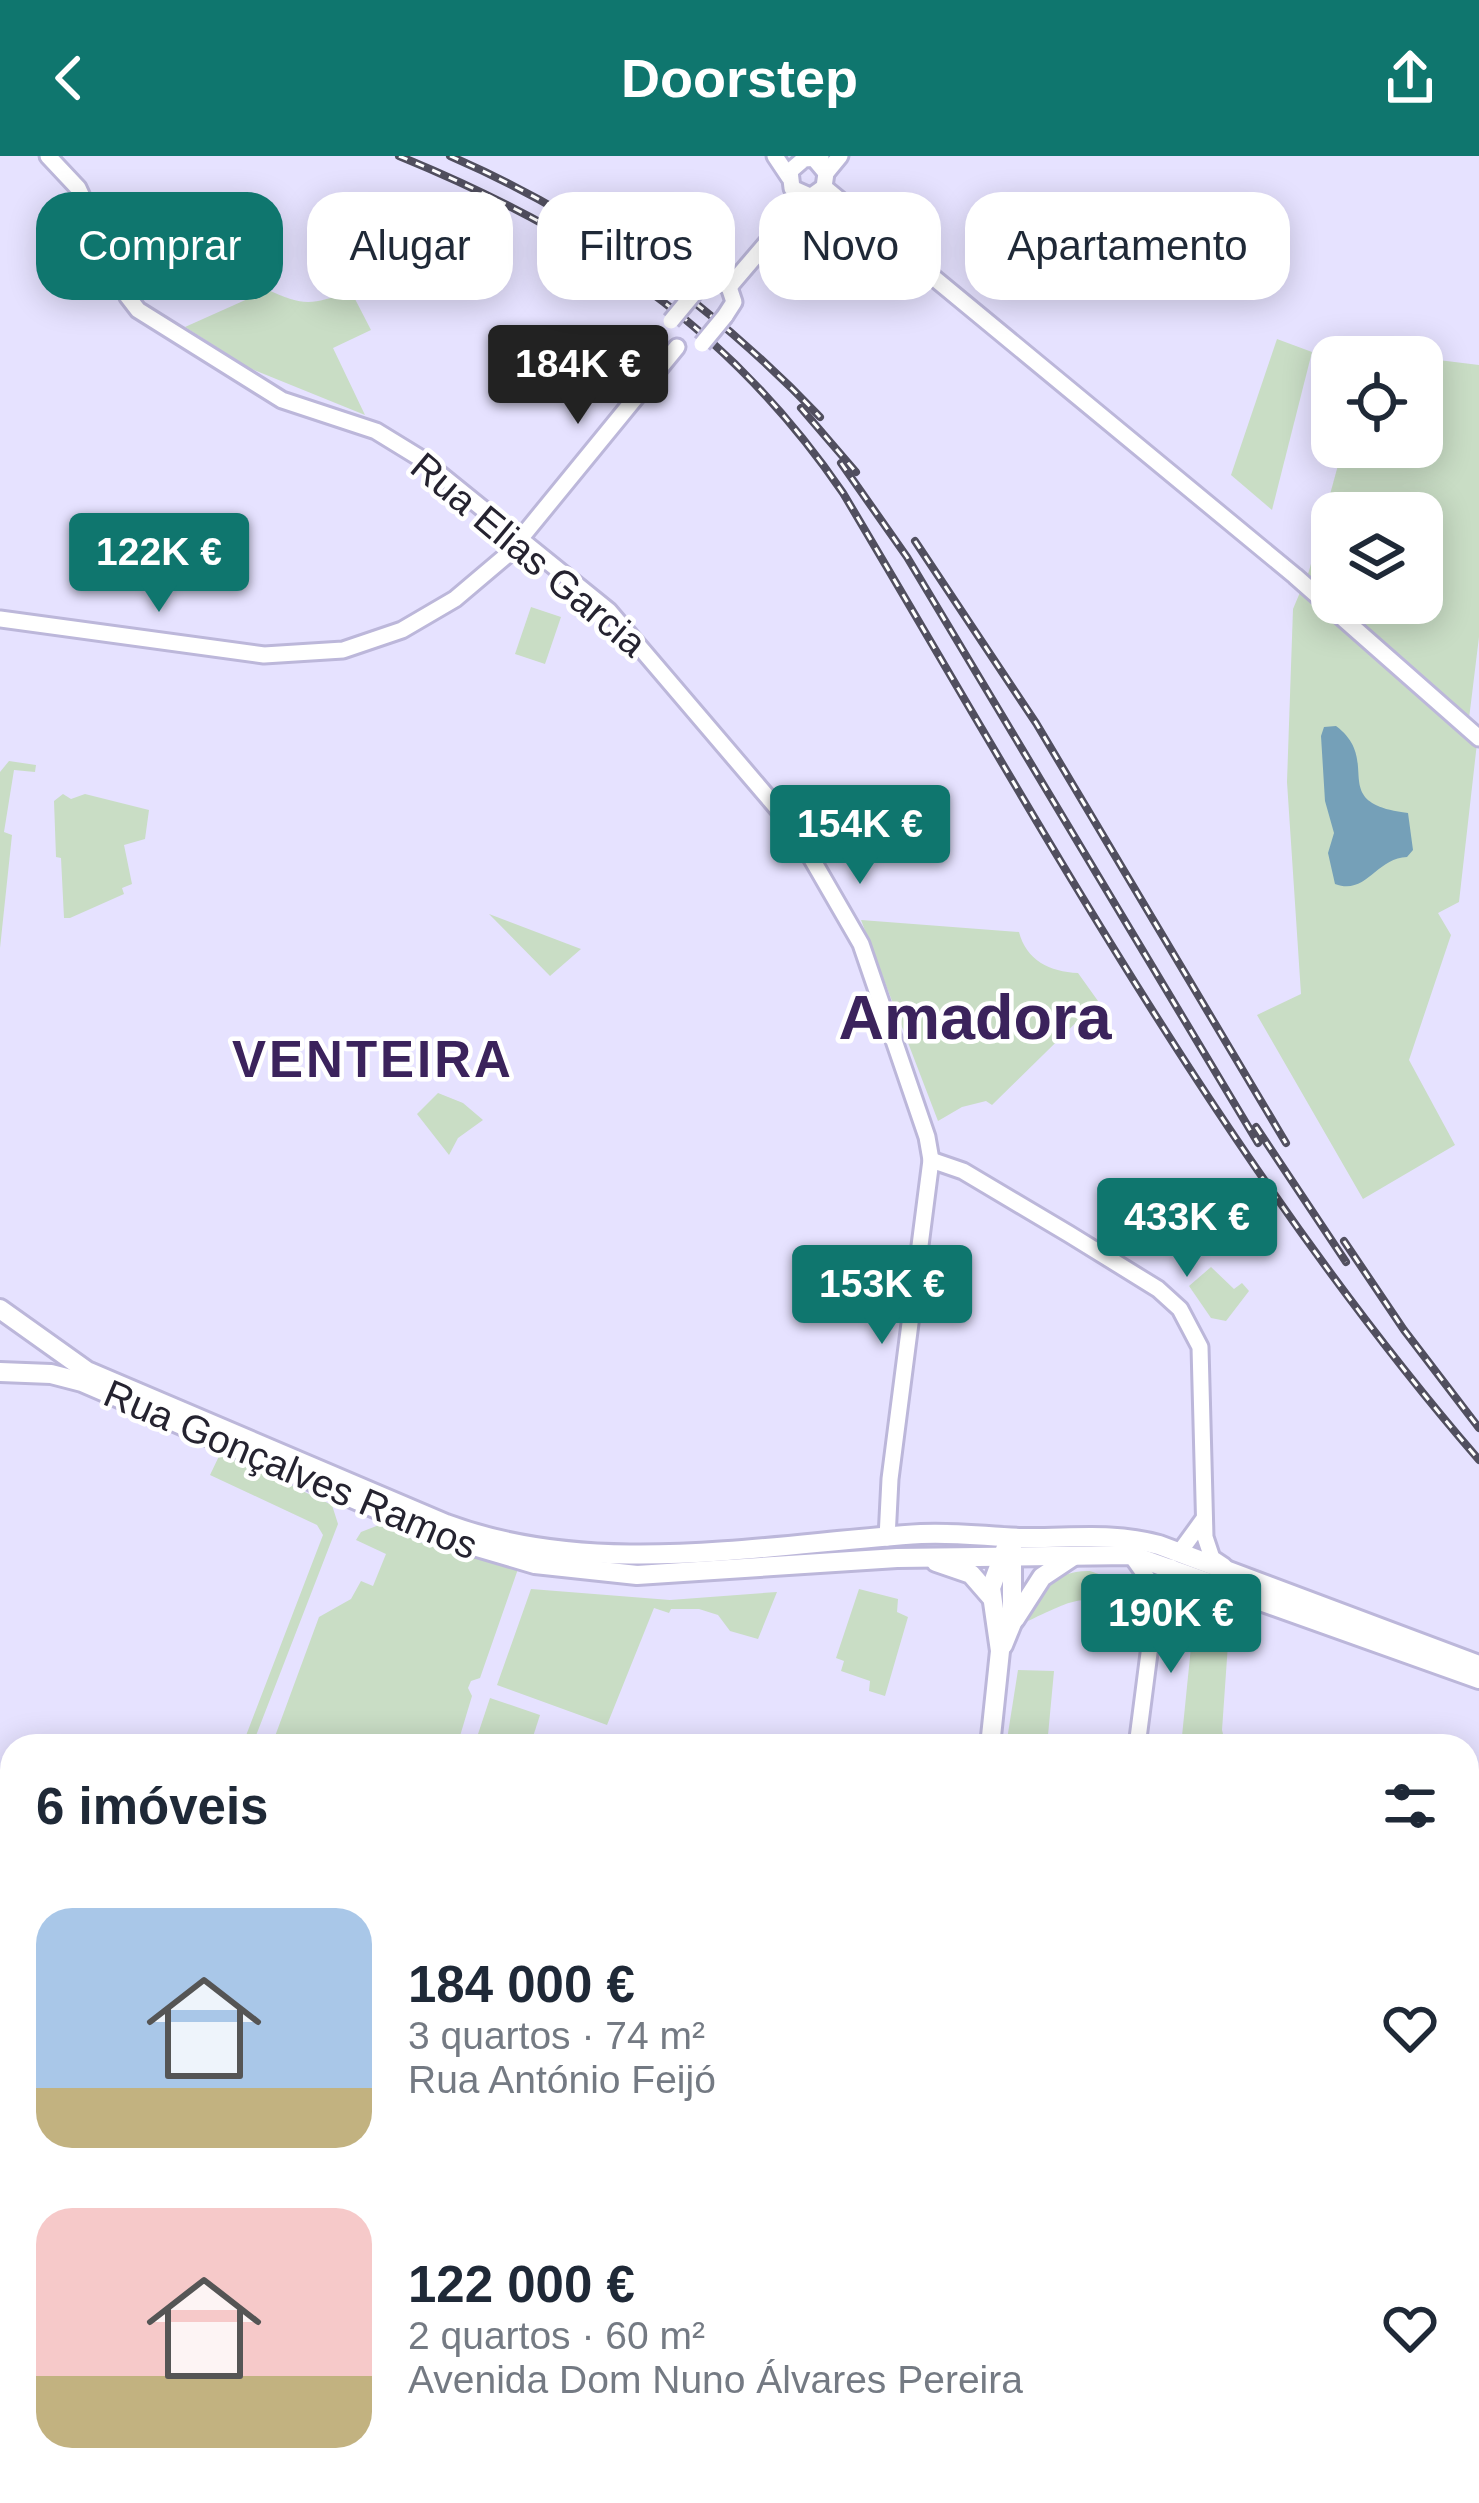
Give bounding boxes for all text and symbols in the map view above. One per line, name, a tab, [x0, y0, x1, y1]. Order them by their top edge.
icon: back	[36, 45, 102, 111]
icon: share	[1377, 45, 1443, 111]
text: Doorstep	[621, 48, 858, 108]
chip: Comprar	[36, 192, 283, 300]
chip: Alugar	[307, 192, 513, 300]
chip: Filtros	[537, 192, 735, 300]
chip: Novo	[759, 192, 941, 300]
chip: Apartamento	[965, 192, 1290, 300]
pin: 184K €	[480, 325, 676, 427]
map controls	[1311, 336, 1443, 624]
button: locate	[1311, 336, 1443, 468]
text: 184K €	[515, 342, 641, 385]
street label: Rua Elias Garcia	[403, 444, 655, 665]
button: layers	[1311, 492, 1443, 624]
pin: 122K €	[61, 513, 257, 615]
text: 122K €	[96, 530, 222, 573]
pin: 154K €	[762, 785, 958, 887]
text: 154K €	[797, 802, 923, 845]
district label: Amadora	[838, 982, 1112, 1052]
district label: VENTEIRA	[232, 1031, 514, 1088]
pin: 433K €	[1089, 1178, 1285, 1280]
text: 433K €	[1124, 1195, 1250, 1238]
pin: 153K €	[784, 1245, 980, 1347]
text: 153K €	[819, 1262, 945, 1305]
street label: Rua Gonçalves Ramos	[98, 1371, 484, 1568]
pin: 190K €	[1073, 1574, 1269, 1676]
text: 190K €	[1108, 1591, 1234, 1634]
icon: filters	[1377, 1773, 1443, 1839]
text: 6 imóveis	[36, 1778, 268, 1835]
icon: home	[132, 1956, 276, 2100]
text: 184 000 €	[408, 1956, 635, 2013]
icon: heart	[1377, 1995, 1443, 2061]
text: 3 quartos · 74 m²	[408, 2014, 705, 2057]
text: Rua António Feijó	[408, 2058, 716, 2101]
icon: home	[132, 2256, 276, 2400]
text: 122 000 €	[408, 2256, 635, 2313]
icon: heart	[1377, 2295, 1443, 2361]
text: 2 quartos · 60 m²	[408, 2314, 705, 2357]
text: Avenida Dom Nuno Álvares Pereira	[408, 2358, 1023, 2401]

